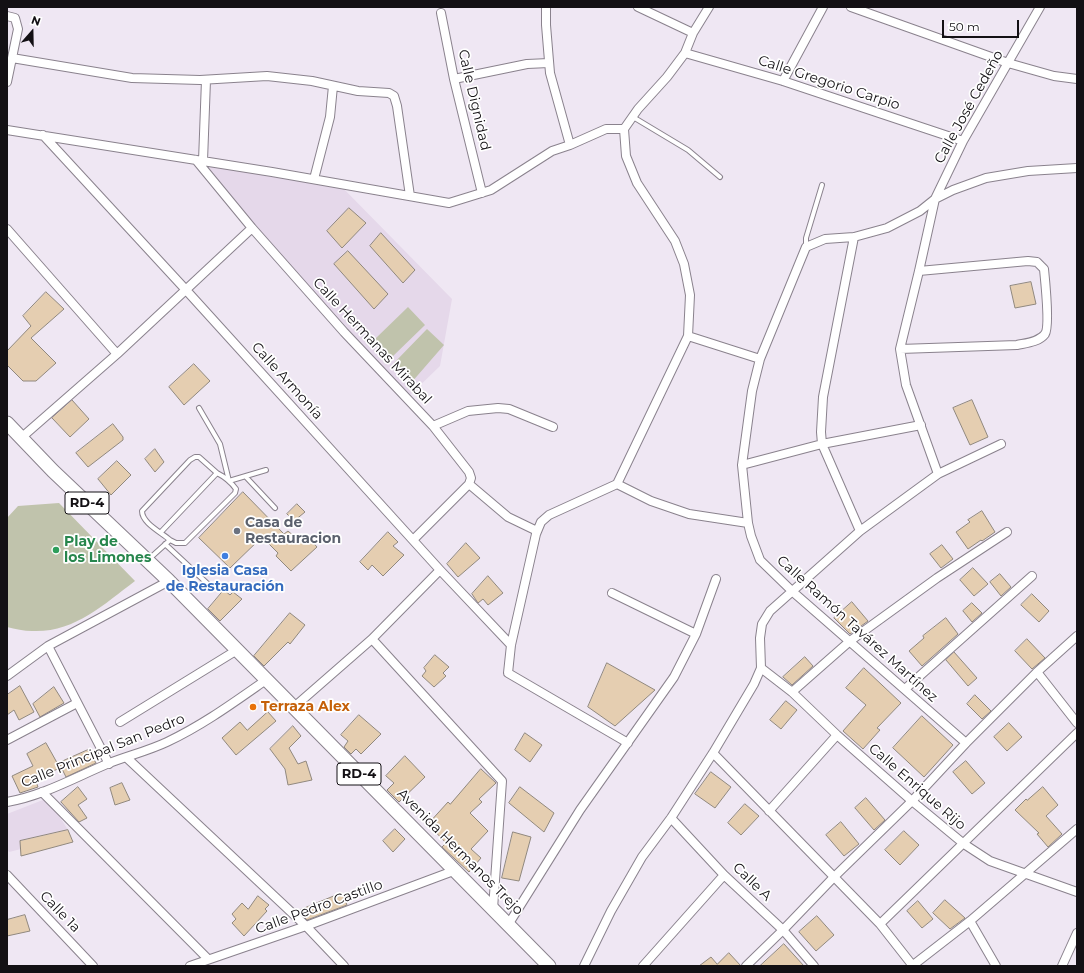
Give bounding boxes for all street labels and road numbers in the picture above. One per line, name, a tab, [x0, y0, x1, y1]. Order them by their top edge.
street label: Calle Dignidad	[454, 48, 494, 152]
street label: Calle José Cedeño	[931, 48, 1007, 166]
street label: Calle Gregorio Carpio	[756, 52, 902, 114]
street label: Calle Hermanas Mirabal	[309, 274, 435, 408]
street label: Calle Armonía	[248, 339, 326, 423]
road number: RD-4	[65, 492, 109, 514]
street label: Calle Ramón Tavárez Martínez	[773, 552, 941, 706]
street label: Calle Principal San Pedro	[19, 710, 187, 792]
street label: Calle Enrique Rijo	[865, 740, 969, 834]
road number: RD-4	[337, 763, 381, 785]
street label: Avenida Hermanos Trejo	[393, 785, 527, 919]
street label: Calle A	[729, 859, 775, 905]
street label: Calle Pedro Castillo	[253, 876, 385, 938]
street label: Calle 1a	[36, 888, 84, 936]

